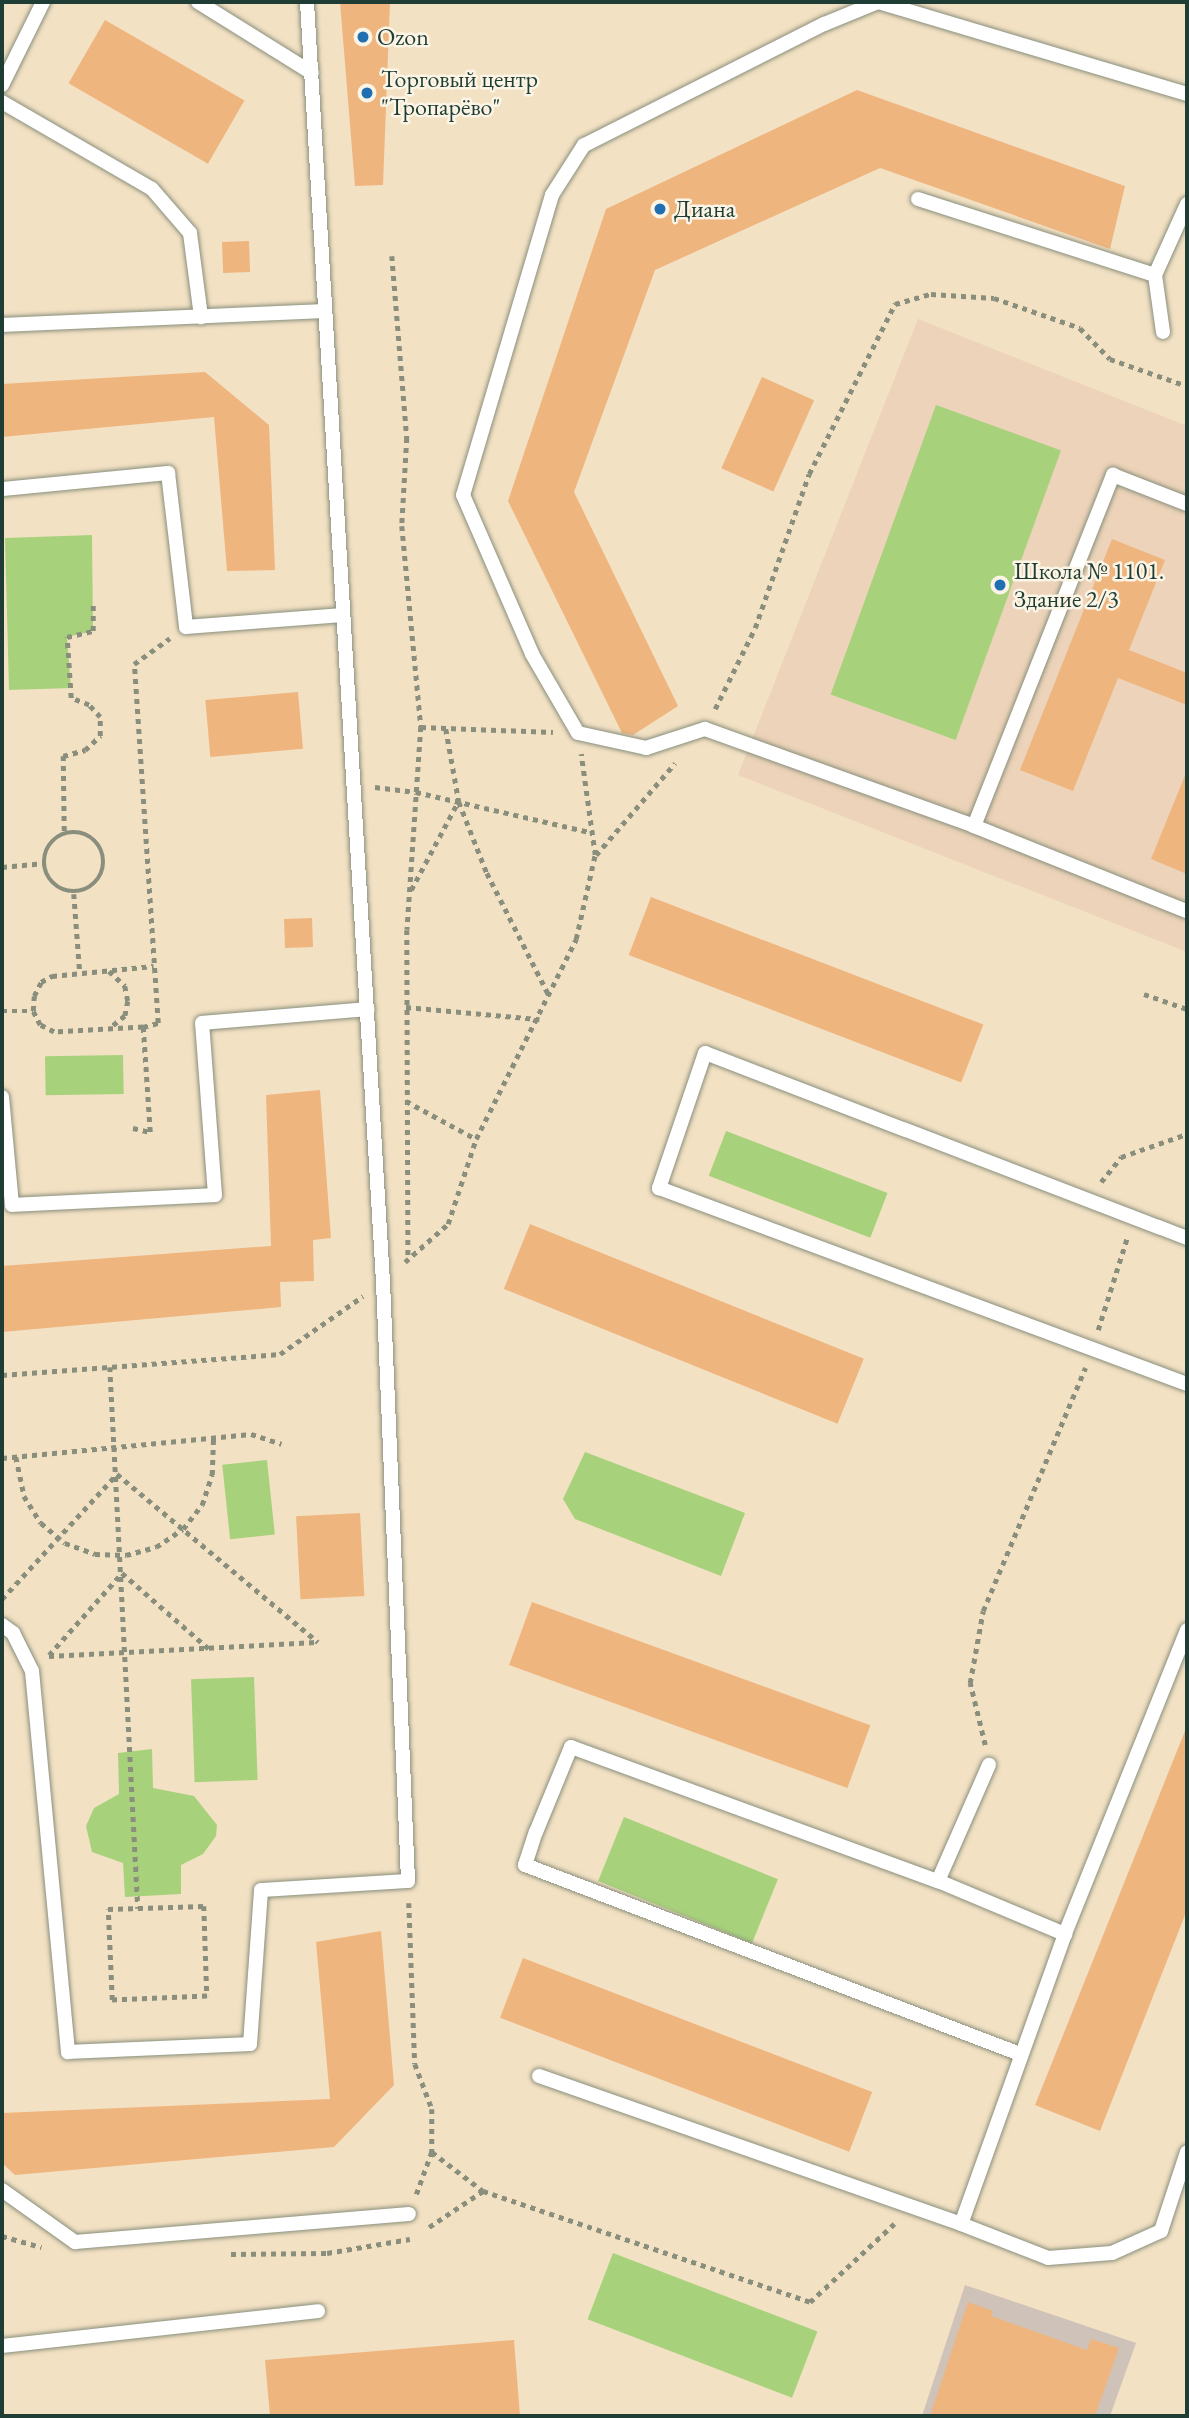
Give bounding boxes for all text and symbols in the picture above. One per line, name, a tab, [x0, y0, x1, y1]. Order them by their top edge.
place label: Ozon	[377, 23, 429, 51]
marker: Ozon	[355, 29, 371, 45]
place label: Торговый центр "Тропарёво"	[381, 65, 538, 121]
marker: Торговый центр "Тропарёво"	[359, 85, 375, 101]
place label: Диана	[674, 195, 735, 223]
marker: Диана	[652, 201, 668, 217]
place label: Школа № 1101. Здание 2/3	[1014, 557, 1164, 613]
marker: Школа № 1101. Здание 2/3	[992, 577, 1008, 593]

